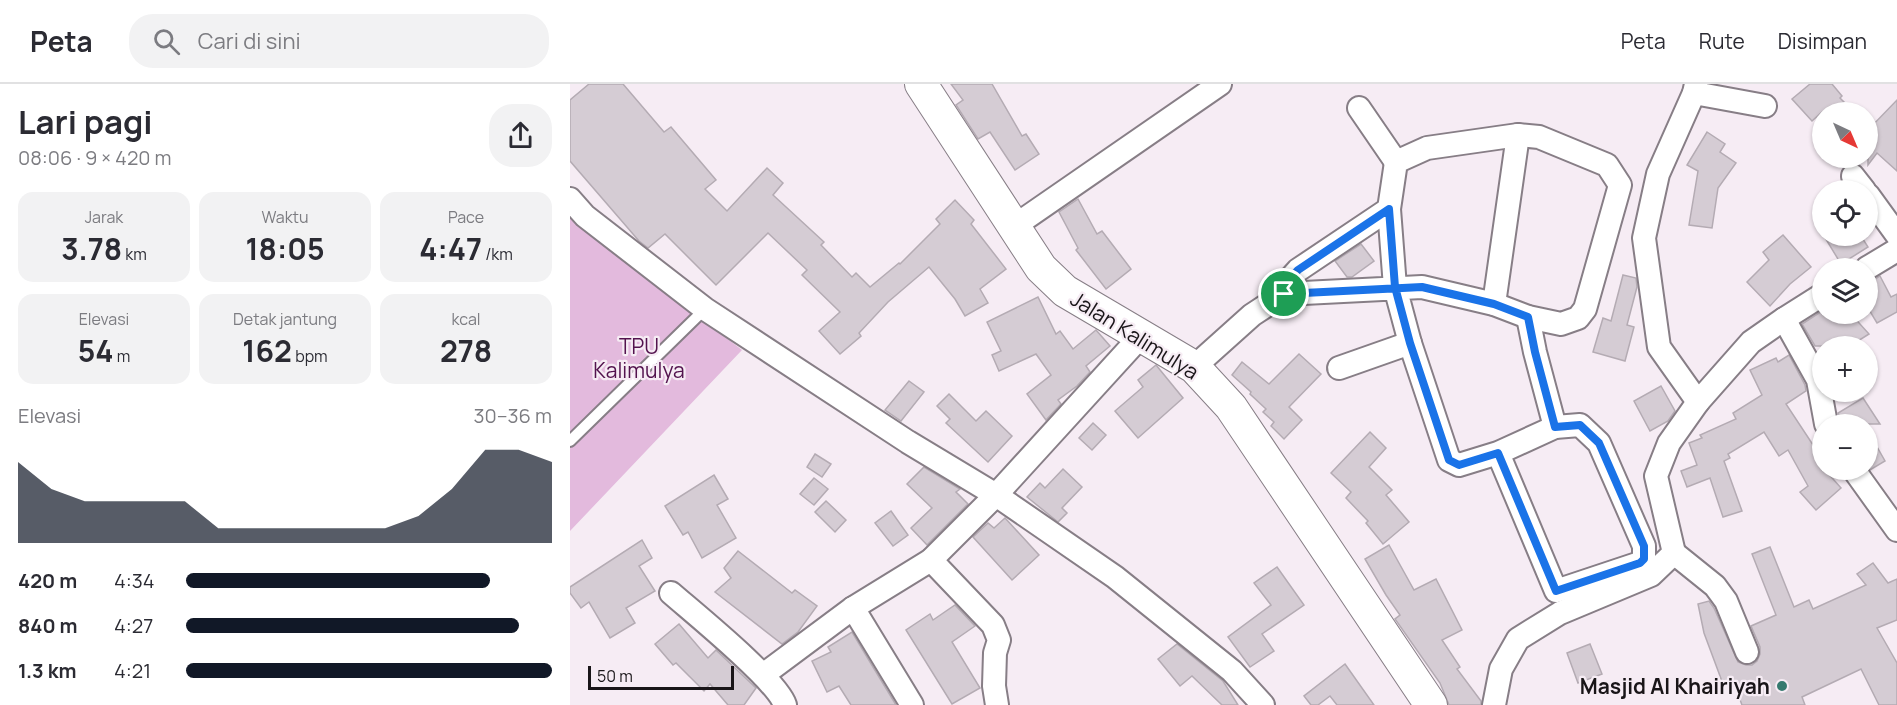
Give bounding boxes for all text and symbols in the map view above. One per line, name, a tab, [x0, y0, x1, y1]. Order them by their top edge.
search box	[129, 14, 549, 68]
text: Peta	[30, 22, 93, 60]
icon: search	[150, 25, 183, 58]
text: Cari di sini	[198, 26, 301, 56]
text: Peta	[1621, 27, 1666, 55]
text: Rute	[1699, 27, 1745, 55]
text: Disimpan	[1778, 27, 1867, 55]
text: Lari pagi	[18, 99, 153, 144]
north arrow	[1812, 102, 1878, 168]
map controls	[1812, 102, 1878, 480]
button: share	[489, 104, 552, 167]
text: 08:06 · 9 × 420 m	[18, 144, 171, 171]
button: locate	[1812, 180, 1878, 246]
text: Jarak	[85, 206, 123, 228]
text: Waktu	[262, 206, 308, 228]
text: Pace	[448, 206, 484, 228]
text: 3.78	[61, 228, 122, 269]
text: 18:05	[245, 228, 325, 269]
text: 4:47	[419, 228, 482, 269]
text: km	[122, 243, 147, 265]
text: /km	[482, 243, 513, 265]
button: layers	[1812, 258, 1878, 324]
pin	[1258, 268, 1309, 319]
icon: arrive	[1267, 277, 1300, 310]
street label: Jalan Kalimulya	[1066, 284, 1204, 386]
text: Elevasi	[79, 308, 129, 330]
text: Detak jantung	[233, 308, 337, 330]
text: kcal	[451, 308, 481, 330]
text: 54	[78, 330, 114, 371]
text: 162	[242, 330, 292, 371]
text: 278	[440, 330, 492, 371]
park label: TPU Kalimulya	[593, 332, 685, 384]
button: +	[1812, 336, 1878, 402]
text: m	[114, 345, 130, 367]
text: bpm	[292, 345, 328, 367]
text: Elevasi	[18, 402, 81, 429]
text: 30–36 m	[474, 402, 552, 429]
button: −	[1812, 414, 1878, 480]
text: 420 m	[18, 567, 77, 594]
text: 4:34	[114, 567, 155, 594]
text: 840 m	[18, 612, 78, 639]
text: 4:27	[114, 612, 153, 639]
text: 1.3 km	[18, 657, 76, 684]
text: 4:21	[114, 657, 151, 684]
scale bar	[588, 663, 734, 690]
text: 50 m	[597, 665, 633, 687]
place label: Masjid Al Khairiyah	[1580, 672, 1770, 700]
marker: Masjid Al Khairiyah	[1775, 679, 1789, 693]

